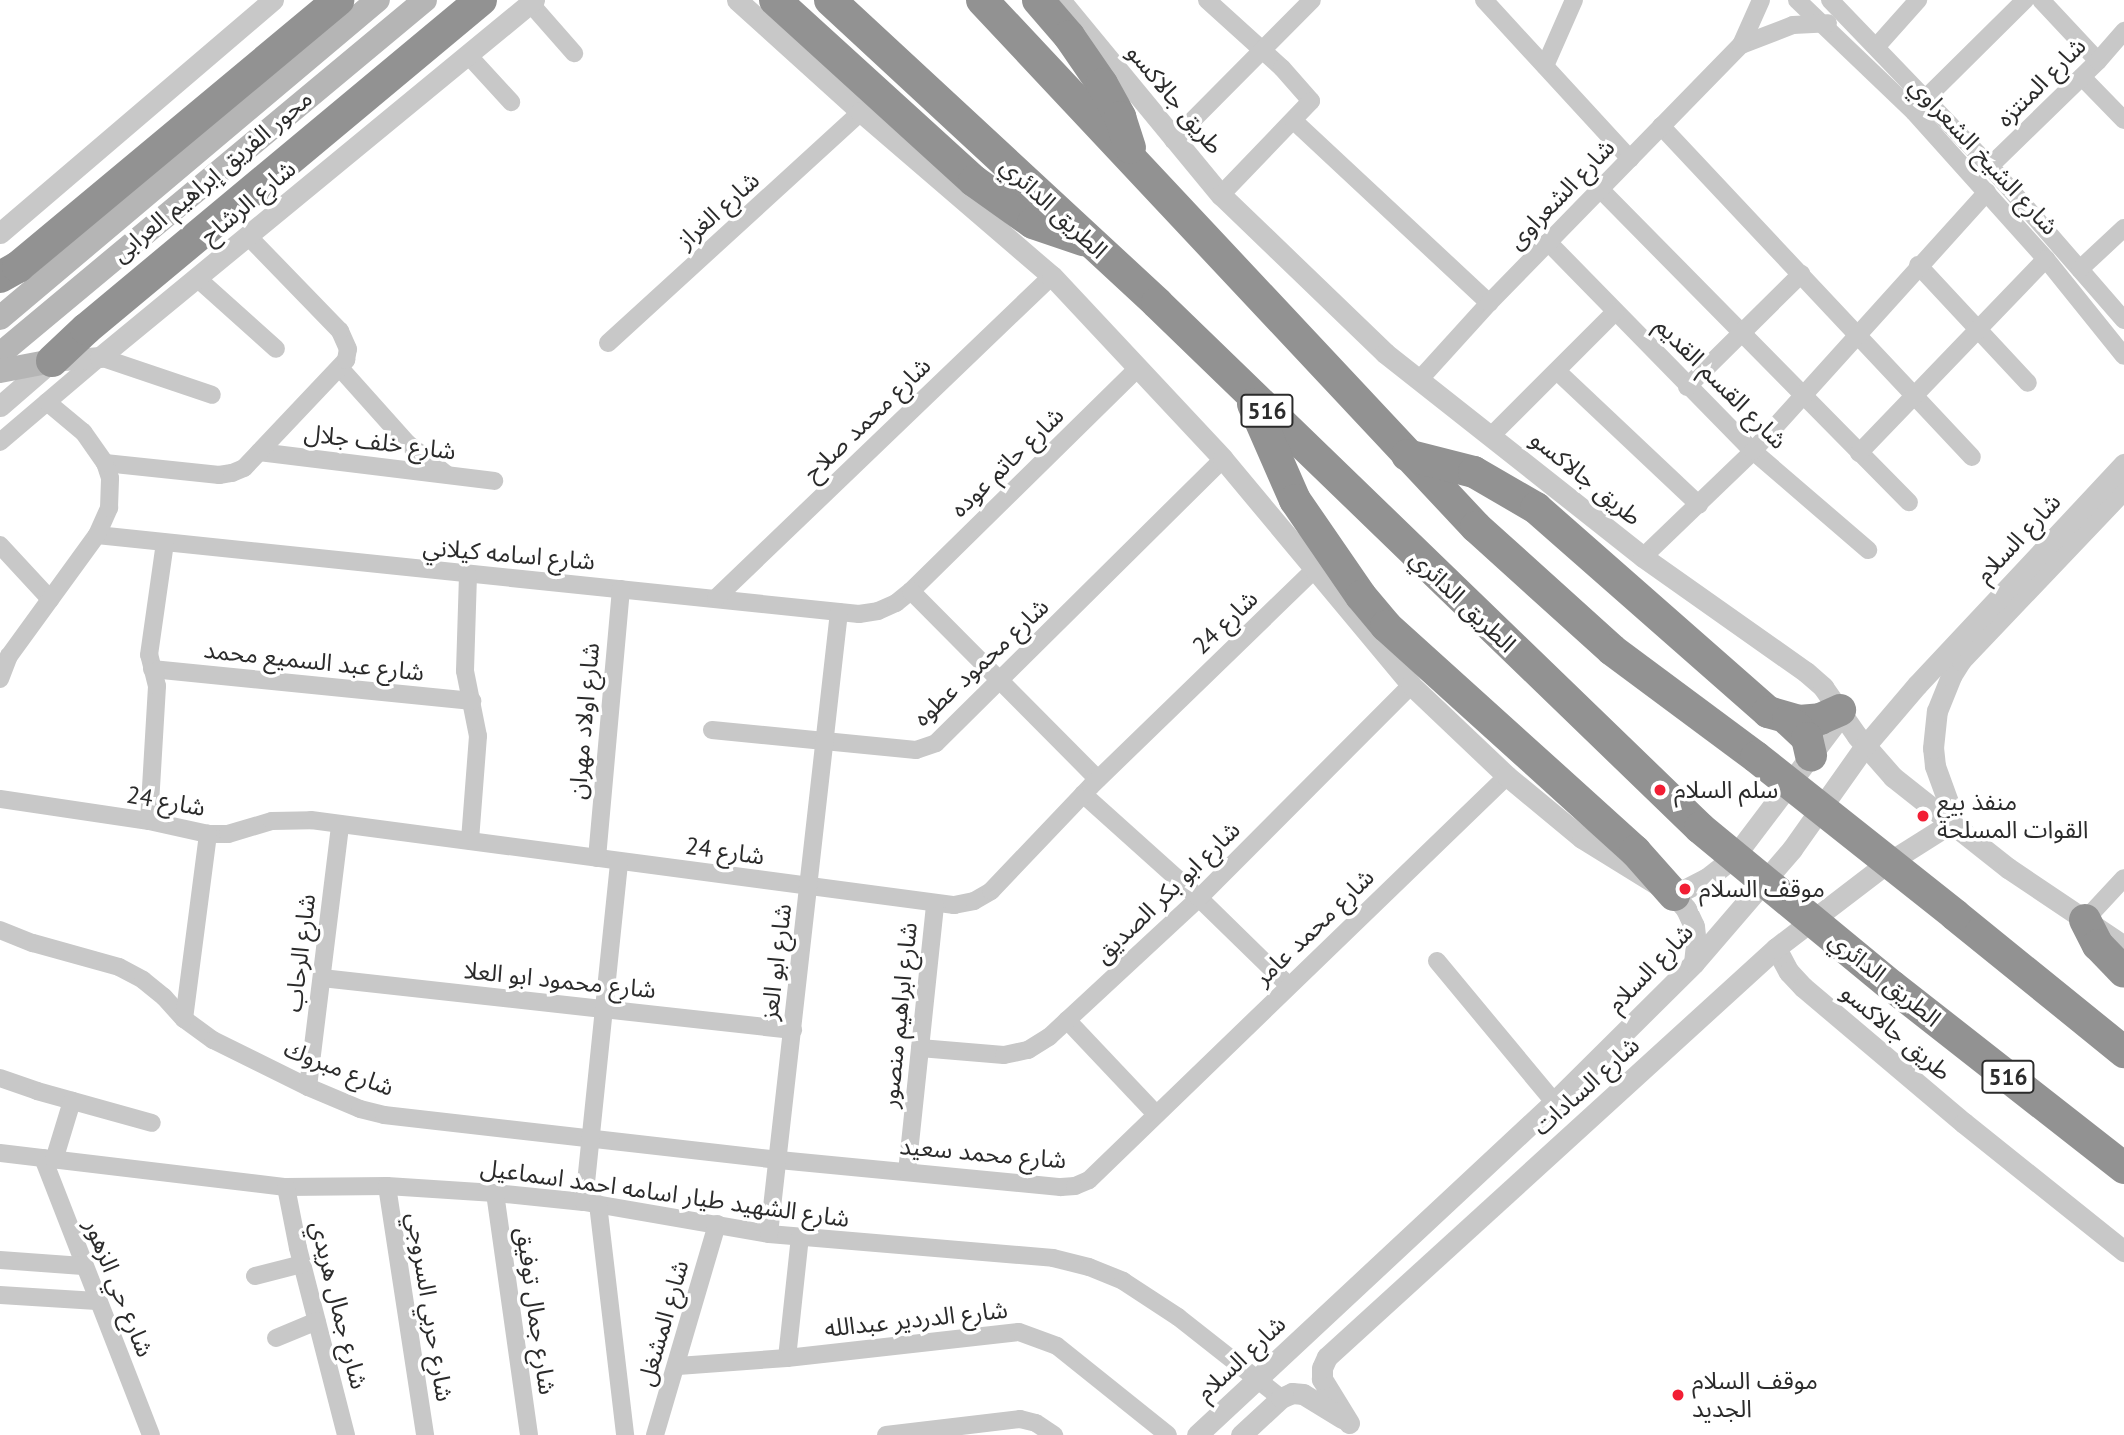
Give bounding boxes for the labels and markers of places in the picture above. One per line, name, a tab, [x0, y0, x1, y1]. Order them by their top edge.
place label: سلم السلام	[1674, 776, 1778, 804]
marker: سلم السلام	[1652, 782, 1668, 798]
place label: منفذ بيع القوات المسلحة	[1937, 788, 2088, 844]
marker: منفذ بيع القوات المسلحة	[1915, 808, 1931, 824]
place label: موقف السلام	[1699, 875, 1825, 903]
marker: موقف السلام	[1677, 881, 1693, 897]
place label: موقف السلام الجديد	[1692, 1367, 1818, 1423]
marker: موقف السلام الجديد	[1670, 1387, 1686, 1403]

